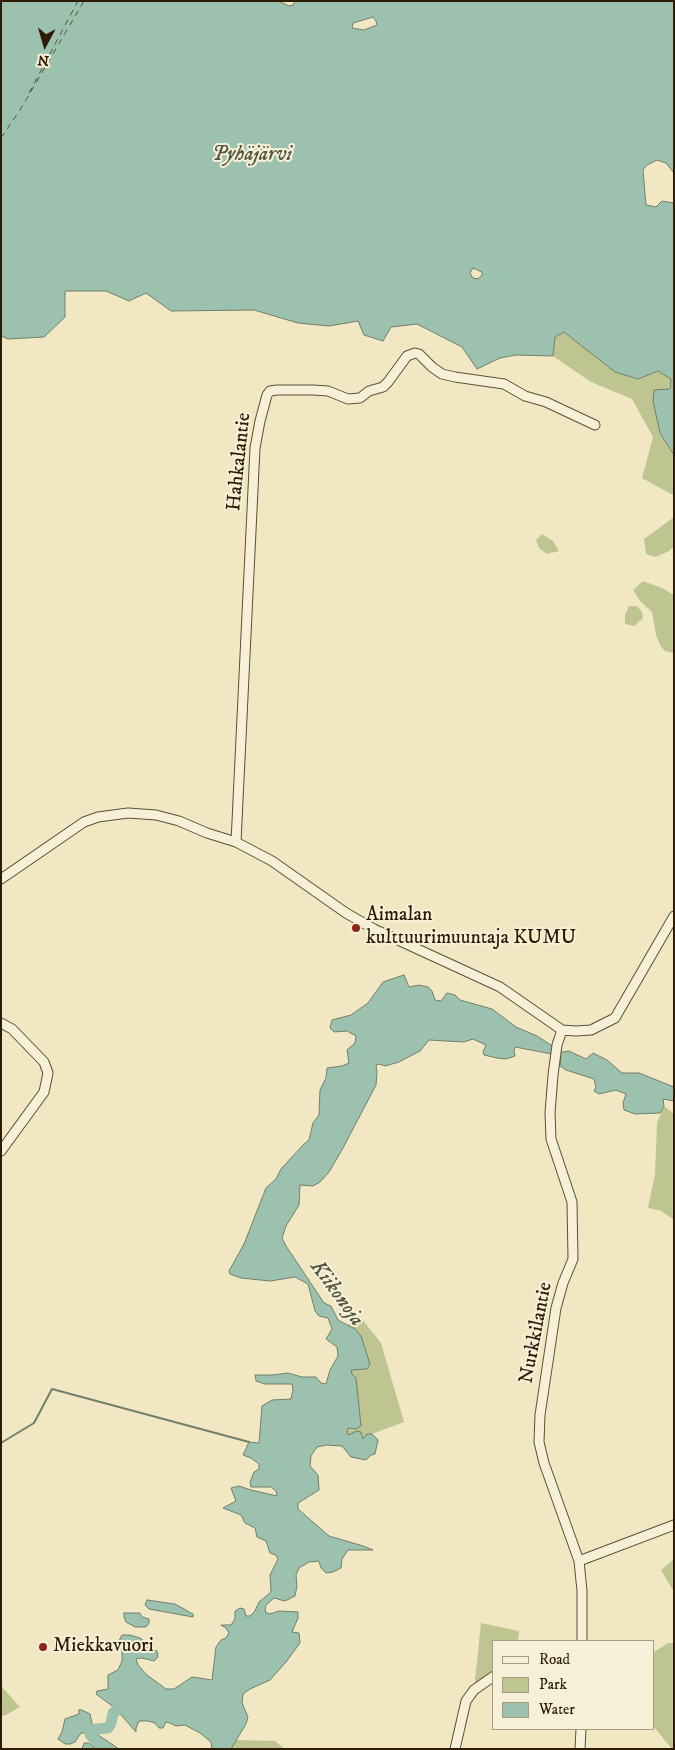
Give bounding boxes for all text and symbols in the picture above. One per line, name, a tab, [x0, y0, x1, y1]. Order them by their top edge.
north arrow	[20, 20, 70, 70]
text: N	[37, 50, 50, 69]
water label: Pyhäjärvi	[212, 143, 292, 169]
street label: Hahkalantie	[223, 412, 257, 512]
place label: Aimalan kulttuurimuuntaja KUMU	[366, 904, 576, 951]
marker: Aimalan kulttuurimuuntaja KUMU	[350, 922, 362, 934]
water label: Kiikonoja	[304, 1256, 368, 1332]
street label: Nurkkilantie	[515, 1280, 559, 1386]
place label: Miekkavuori	[53, 1635, 154, 1659]
legend	[492, 1640, 655, 1730]
marker: Miekkavuori	[37, 1641, 49, 1653]
text: Road	[539, 1650, 570, 1669]
text: Park	[539, 1675, 567, 1694]
text: Water	[539, 1700, 575, 1719]

